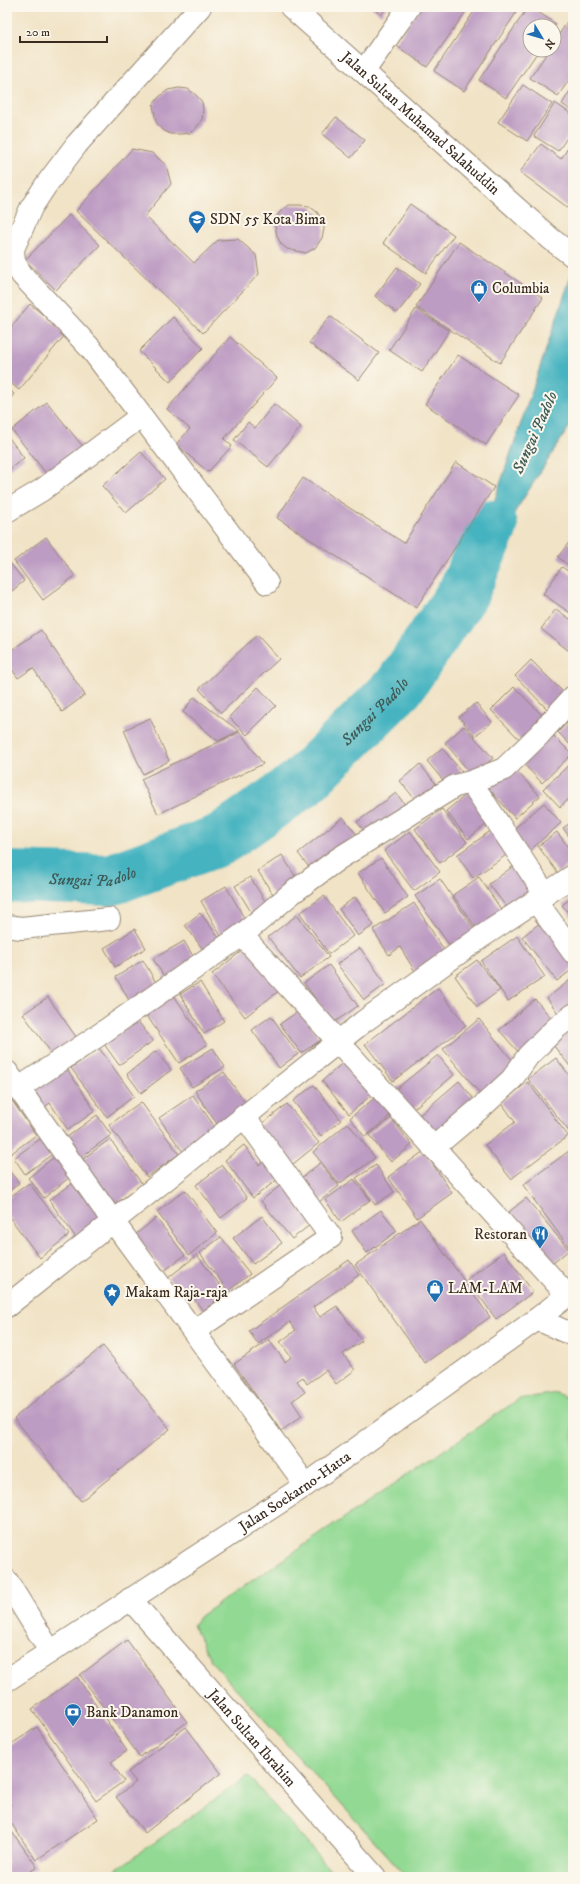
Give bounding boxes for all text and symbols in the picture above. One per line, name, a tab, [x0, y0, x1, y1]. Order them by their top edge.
scale bar	[20, 18, 107, 44]
north arrow	[522, 18, 562, 58]
text: 20 m	[26, 25, 50, 40]
text: N	[541, 36, 557, 51]
street label: Jalan Sultan Muhamad Salahuddin	[336, 46, 504, 199]
school or university icon: SDN 55 Kota Bima	[187, 209, 207, 234]
place label: SDN 55 Kota Bima	[210, 210, 326, 229]
shop icon: Columbia	[469, 278, 489, 303]
place label: Columbia	[492, 279, 550, 298]
water label: Sungai Padolo	[507, 388, 562, 478]
water label: Sungai Padolo	[336, 674, 414, 751]
water label: Sungai Padolo	[48, 862, 139, 891]
restaurant icon: Restoran	[530, 1224, 550, 1249]
place label: Restoran	[474, 1225, 527, 1244]
shop icon: LAM-LAM	[425, 1278, 445, 1303]
place label: LAM-LAM	[448, 1279, 523, 1298]
place icon: Makam Raja-raja	[102, 1282, 122, 1307]
place label: Makam Raja-raja	[125, 1283, 228, 1302]
street label: Jalan Soekarno-Hatta	[234, 1447, 355, 1537]
street label: Jalan Sultan Ibrahim	[202, 1684, 300, 1791]
bank icon: Bank Danamon	[63, 1702, 83, 1727]
place label: Bank Danamon	[86, 1703, 179, 1722]

